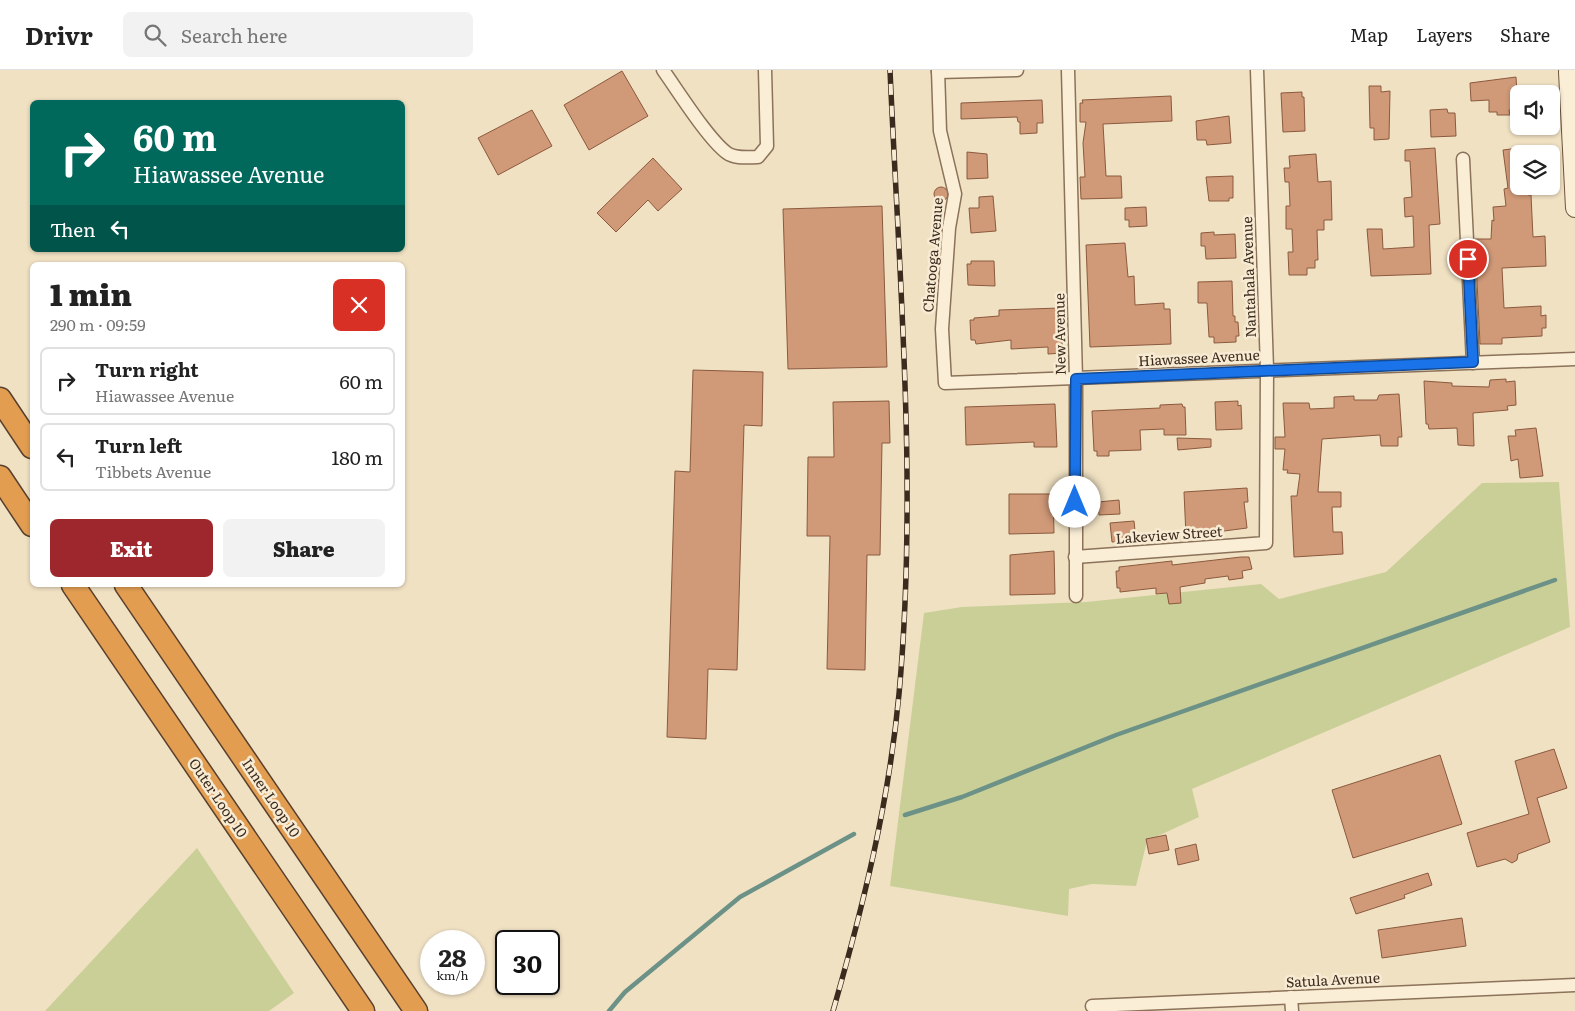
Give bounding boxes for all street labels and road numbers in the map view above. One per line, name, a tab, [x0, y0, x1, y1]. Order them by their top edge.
street label: Chatooga Avenue	[917, 197, 947, 313]
street label: Nantahala Avenue	[1236, 216, 1260, 338]
street label: New Avenue	[1048, 293, 1070, 375]
street label: Hiawassee Avenue	[1138, 344, 1260, 370]
street label: Lakeview Street	[1115, 520, 1223, 548]
street label: Outer Loop 10	[185, 754, 253, 841]
street label: Inner Loop 10	[238, 754, 306, 841]
street label: Satula Avenue	[1286, 967, 1380, 991]

